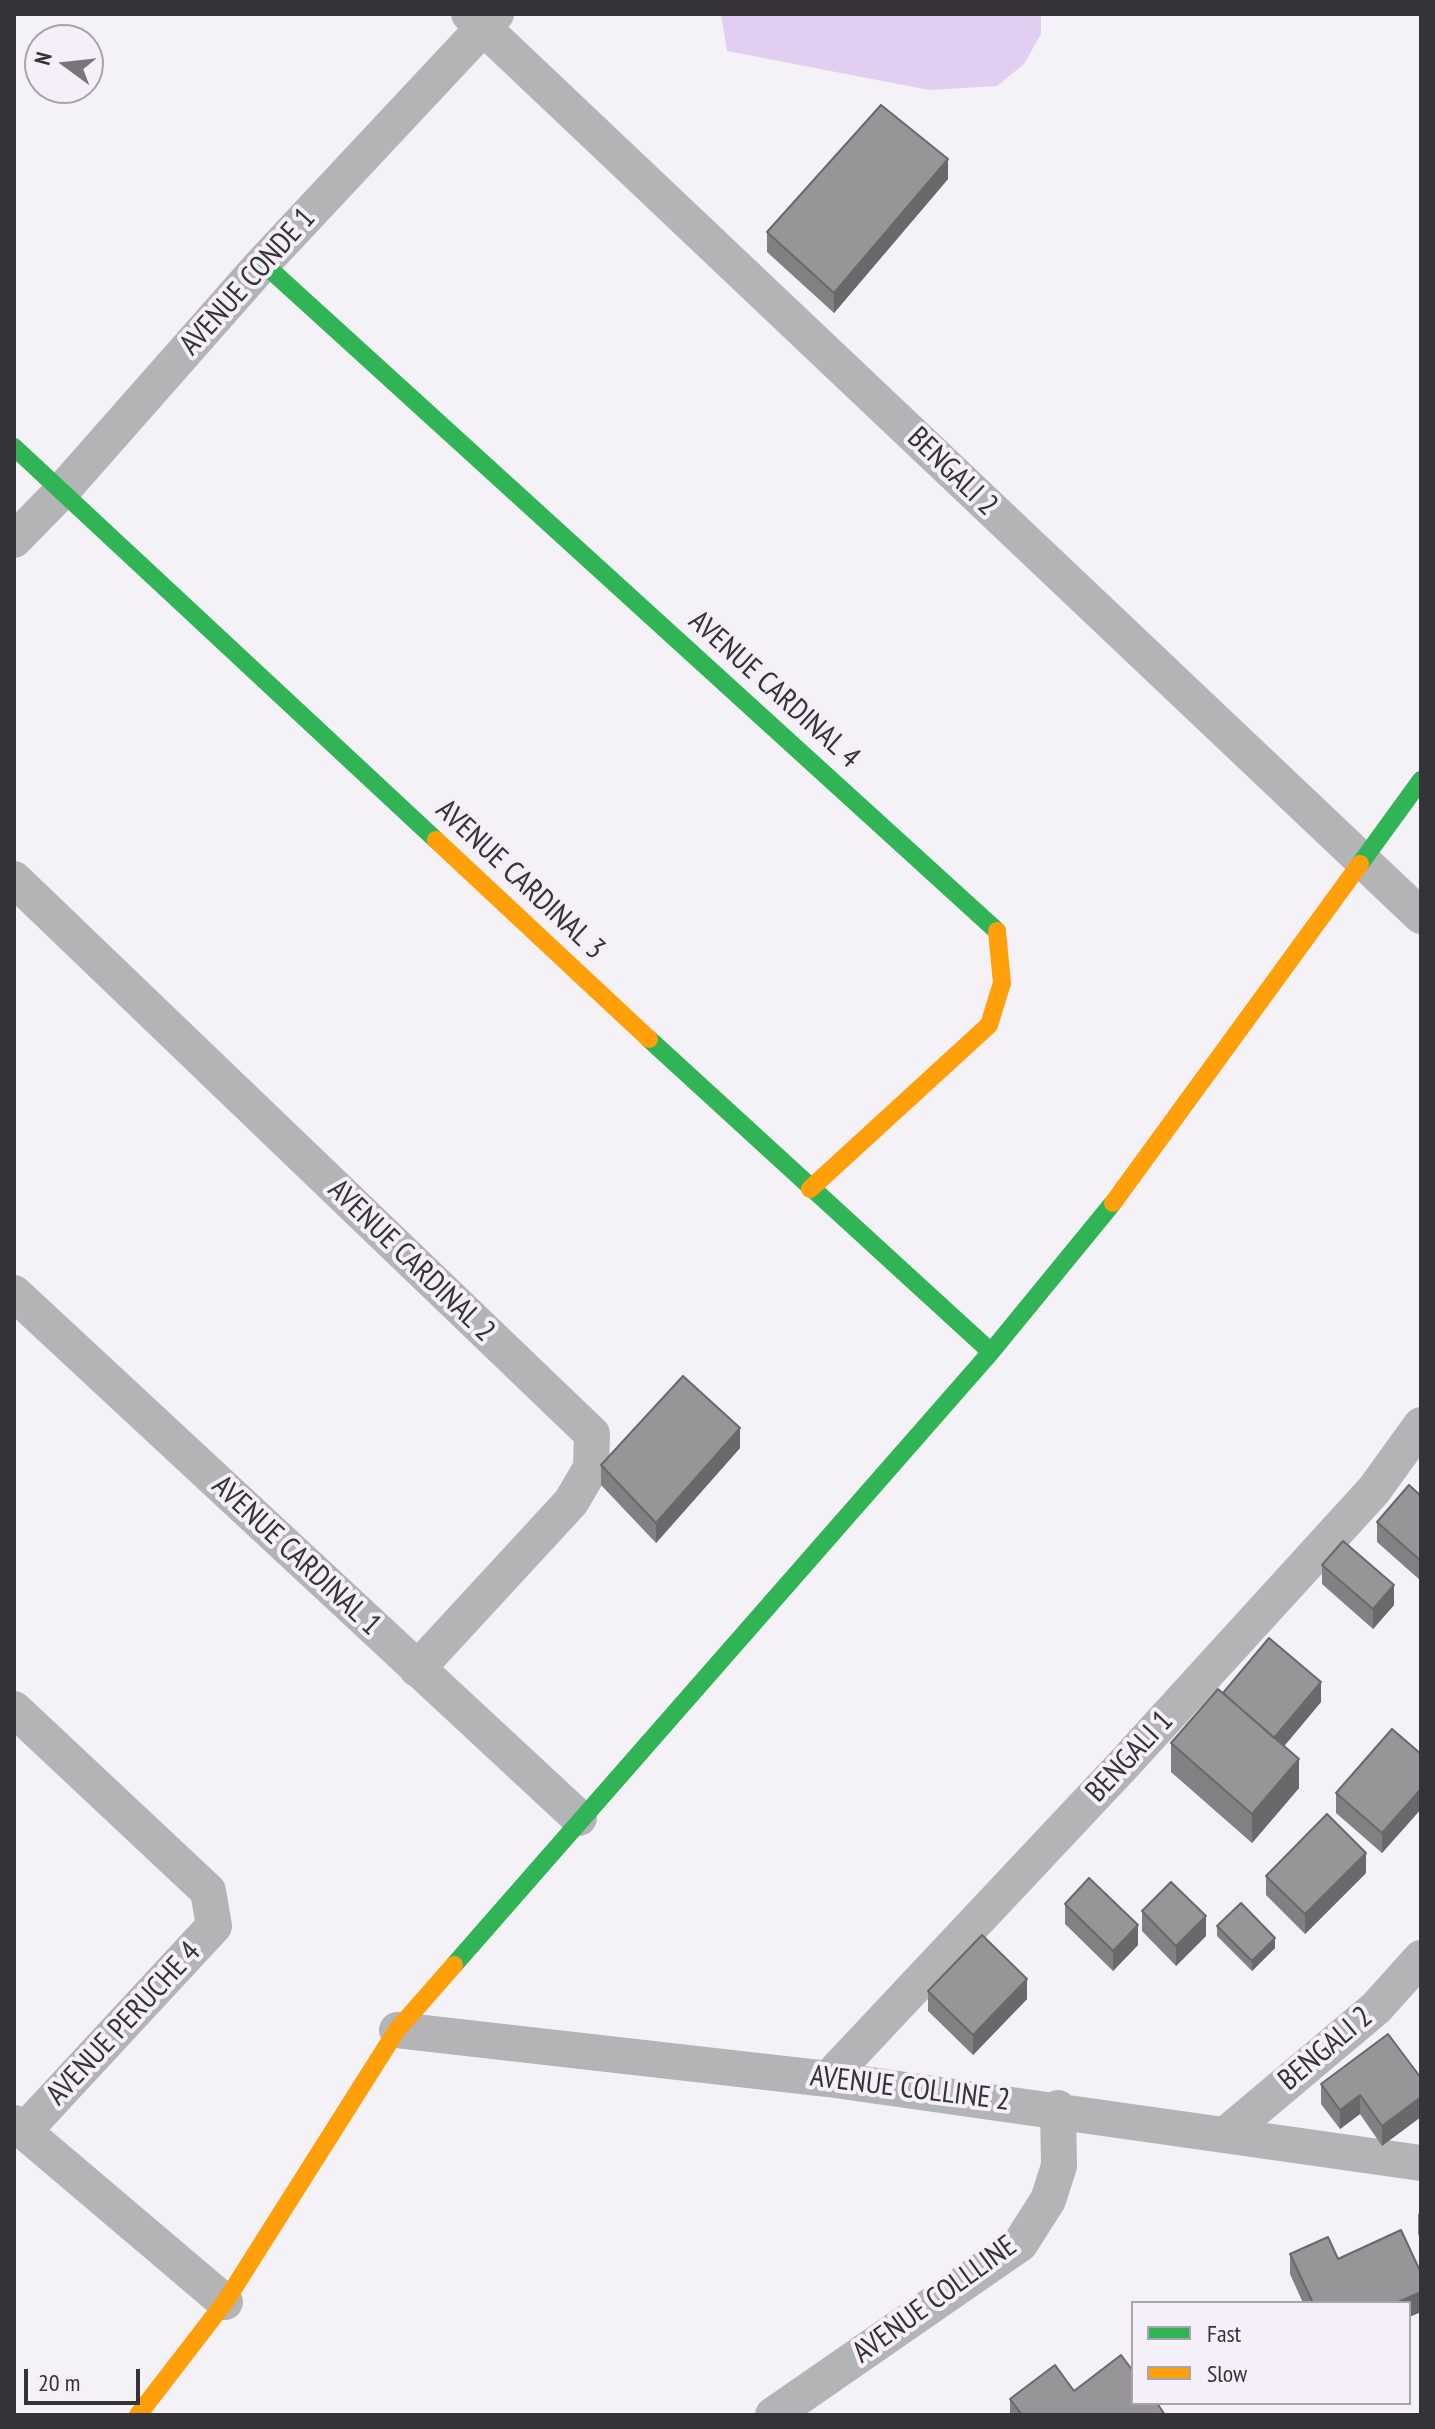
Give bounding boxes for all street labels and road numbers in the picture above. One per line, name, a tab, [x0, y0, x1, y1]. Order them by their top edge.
street label: AVENUE CONDE 1	[173, 201, 323, 363]
street label: BENGALI 2	[899, 420, 1005, 524]
street label: AVENUE CARDINAL 4	[681, 604, 867, 776]
street label: AVENUE CARDINAL 3	[428, 793, 612, 967]
street label: AVENUE CARDINAL 2	[320, 1172, 502, 1350]
street label: AVENUE CARDINAL 1	[204, 1469, 388, 1643]
street label: BENGALI 1	[1079, 1704, 1181, 1810]
street label: AVENUE PERUCHE 4	[39, 1935, 209, 2113]
street label: BENGALI 2	[1272, 1999, 1380, 2099]
street label: AVENUE COLLINE 2	[808, 2059, 1012, 2119]
street label: AVENUE COLLLINE	[846, 2229, 1024, 2371]

